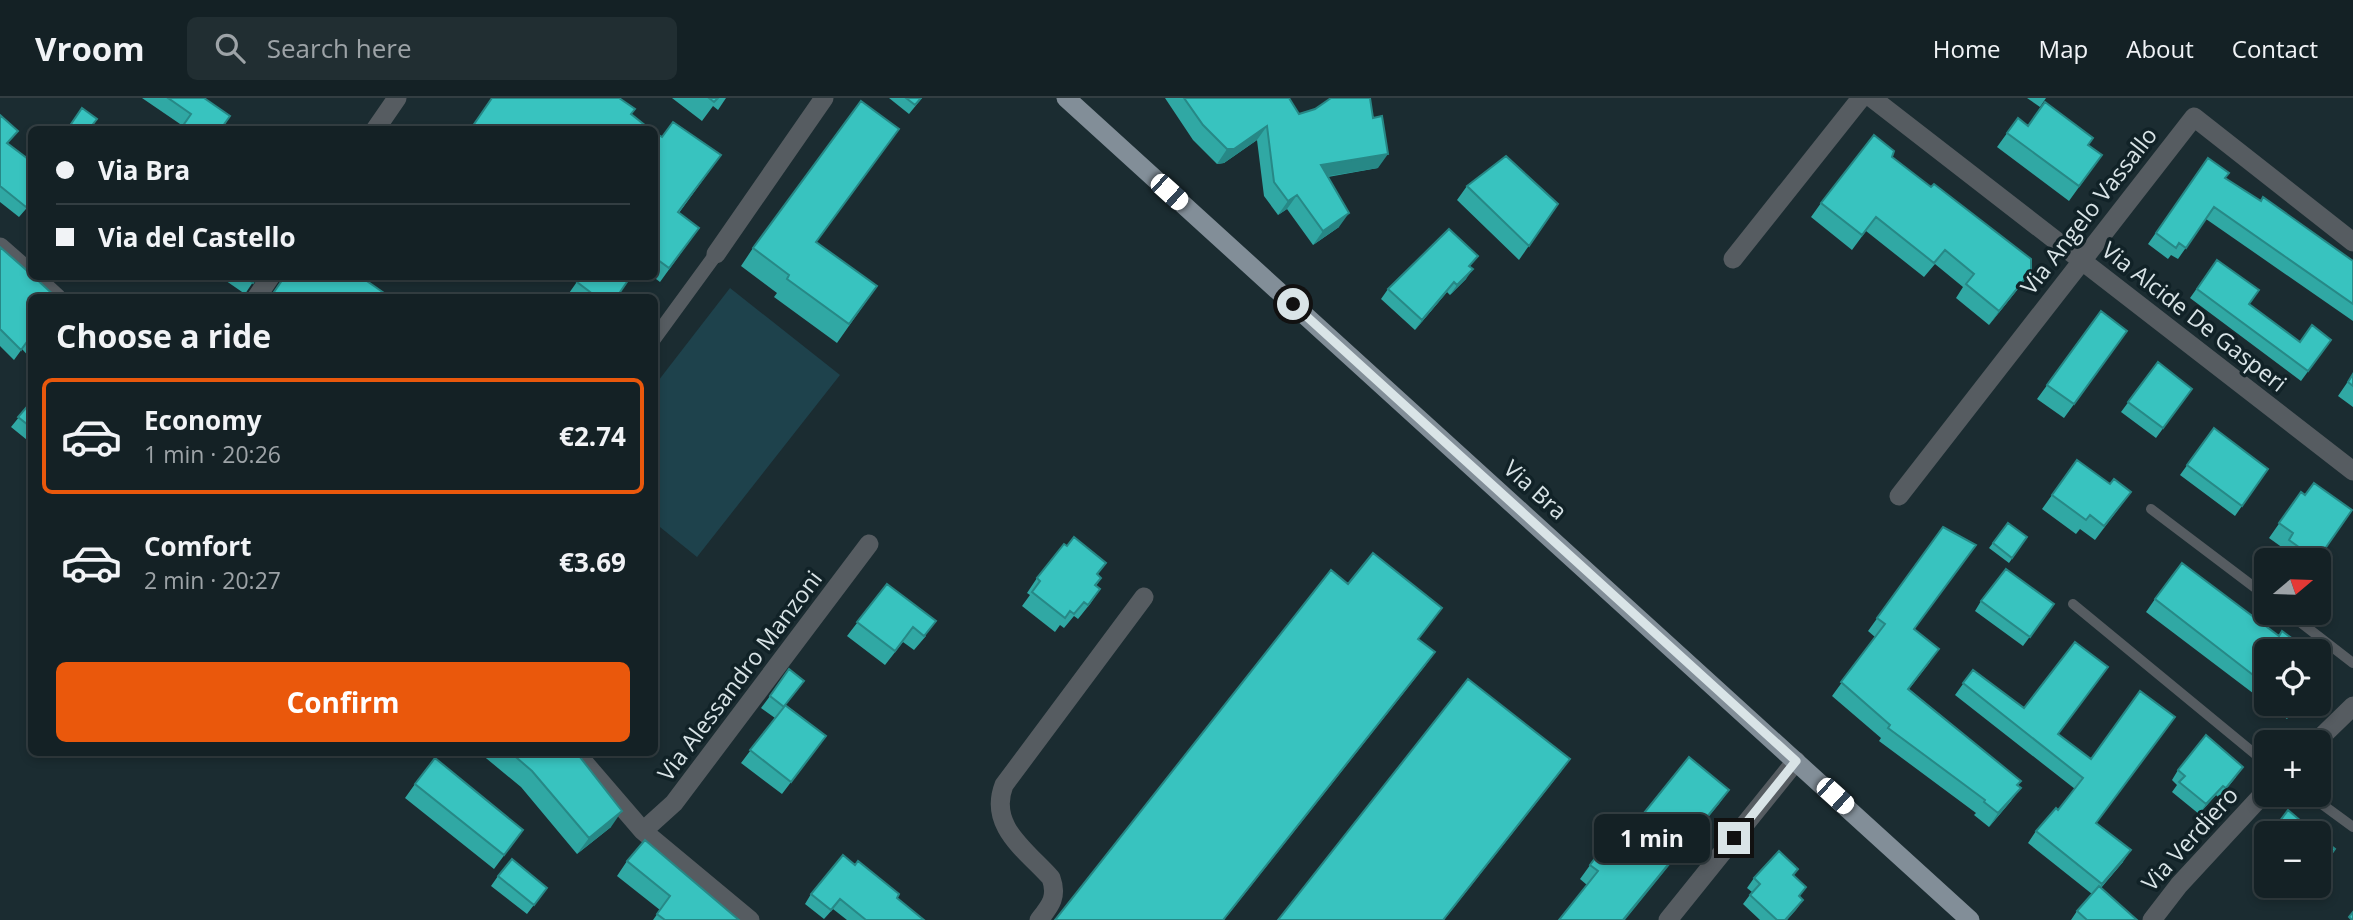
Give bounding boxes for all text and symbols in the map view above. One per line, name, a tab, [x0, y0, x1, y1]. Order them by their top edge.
search box	[187, 17, 677, 80]
text: Vroom	[35, 26, 145, 71]
icon: search	[211, 29, 249, 67]
text: Search here	[267, 30, 412, 66]
text: Home	[1933, 32, 2001, 65]
text: Map	[2039, 32, 2088, 65]
text: About	[2126, 32, 2194, 65]
text: Contact	[2232, 32, 2318, 65]
street label: Via Angelo Vassallo	[2013, 120, 2164, 301]
text: Via Bra	[98, 152, 190, 188]
car	[1147, 170, 1192, 214]
text: Via del Castello	[98, 219, 296, 255]
street label: Via Alcide De Gasperi	[2095, 234, 2294, 399]
route start	[1277, 288, 1309, 320]
text: Choose a ride	[56, 314, 271, 357]
text: Economy	[144, 402, 262, 438]
icon: car	[60, 405, 123, 468]
text: €2.74	[559, 418, 626, 454]
text: 1 min · 20:26	[144, 438, 281, 470]
street label: Via Bra	[1497, 452, 1574, 526]
text: Comfort	[144, 528, 251, 564]
icon: car	[60, 531, 123, 594]
text: €3.69	[559, 544, 626, 580]
north arrow	[2254, 548, 2331, 625]
map controls	[2254, 548, 2331, 898]
text: 2 min · 20:27	[144, 564, 281, 596]
street label: Via Alessandro Manzoni	[649, 564, 829, 787]
button: locate	[2254, 639, 2331, 716]
button: Confirm	[56, 662, 630, 742]
button: +	[2254, 730, 2331, 807]
car	[1813, 774, 1858, 818]
street label: Via Verdiero	[2134, 779, 2245, 897]
callout: 1 min	[1594, 814, 1710, 862]
button: −	[2254, 821, 2331, 898]
text: 1 min	[1620, 822, 1684, 854]
route end	[1718, 822, 1750, 854]

